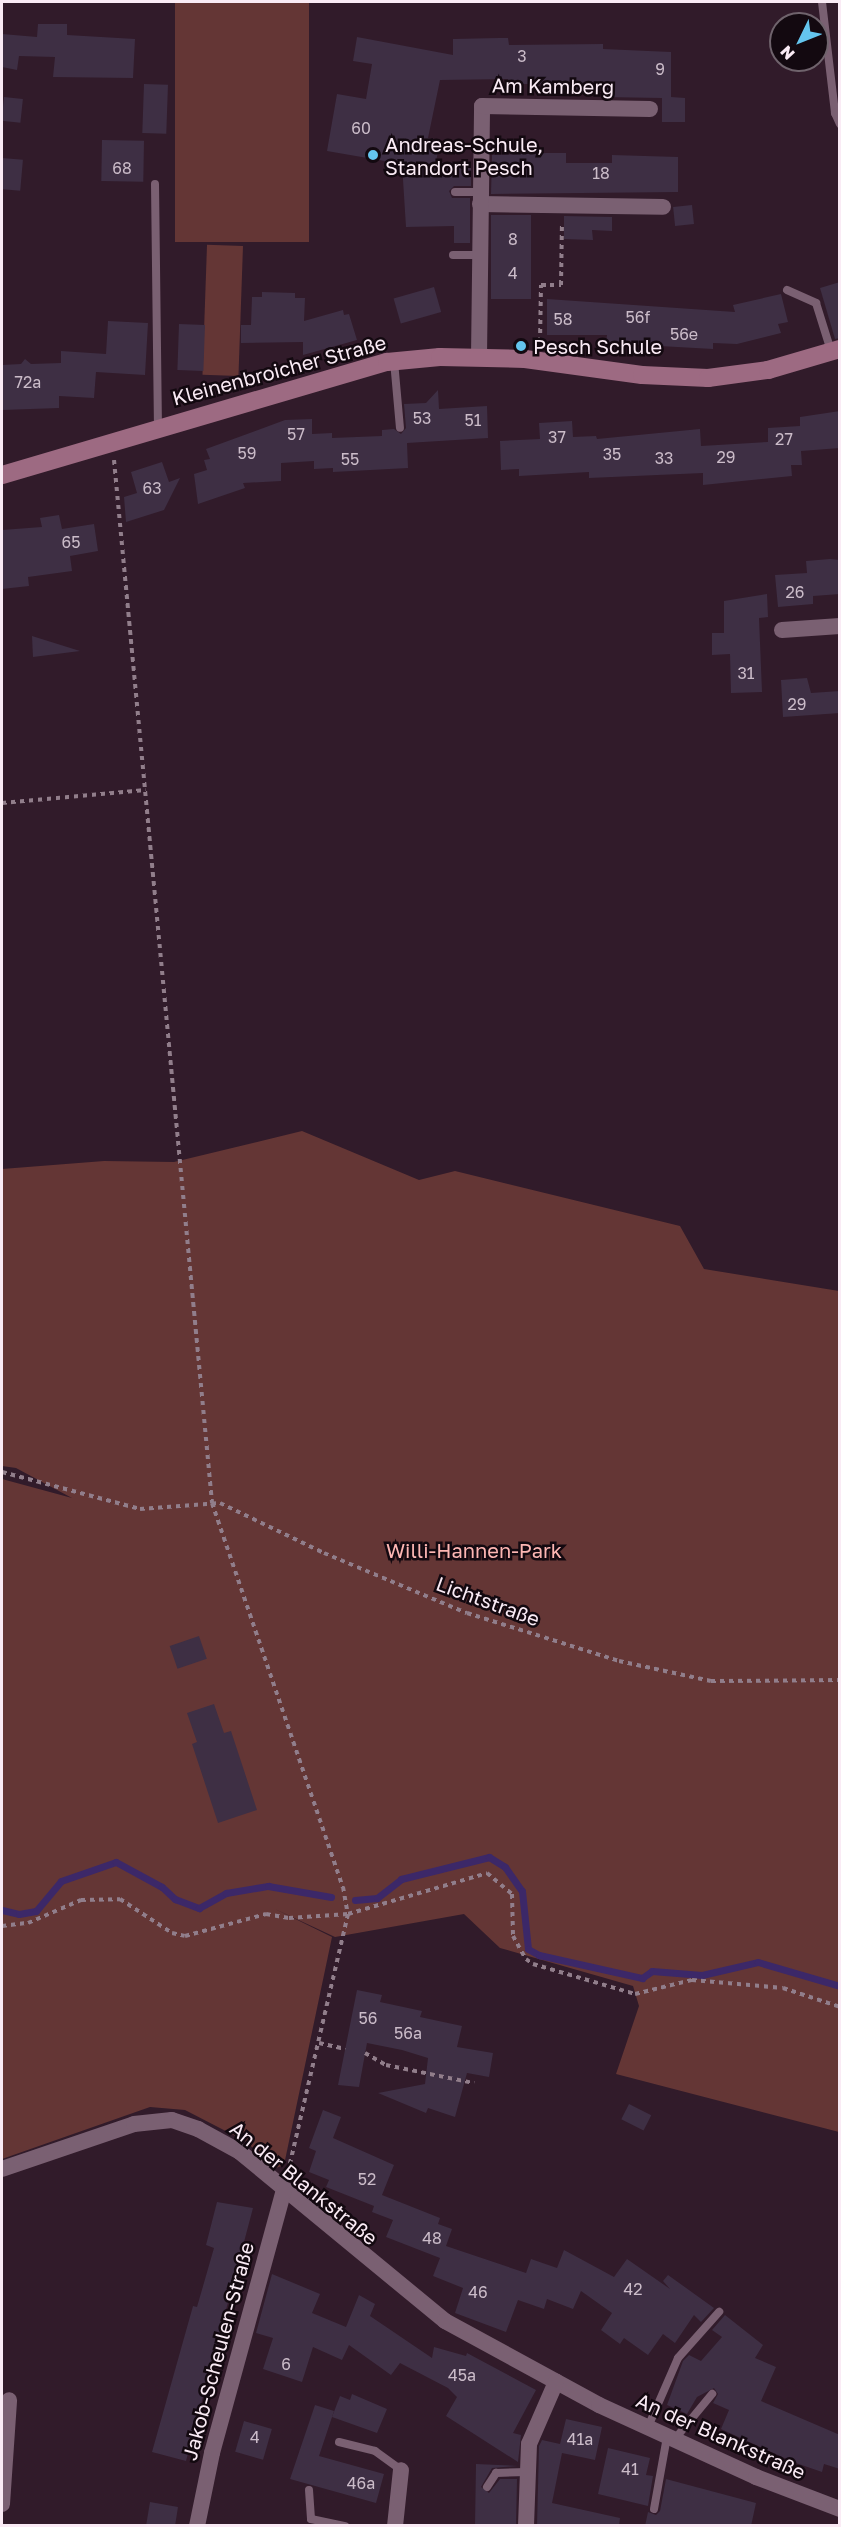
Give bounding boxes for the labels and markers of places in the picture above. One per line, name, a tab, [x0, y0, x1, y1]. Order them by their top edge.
place label: Andreas-Schule, Standort Pesch	[385, 132, 543, 179]
marker: Andreas-Schule, Standort Pesch	[366, 148, 380, 162]
place label: Pesch Schule	[533, 334, 662, 358]
marker: Pesch Schule	[514, 339, 528, 353]

